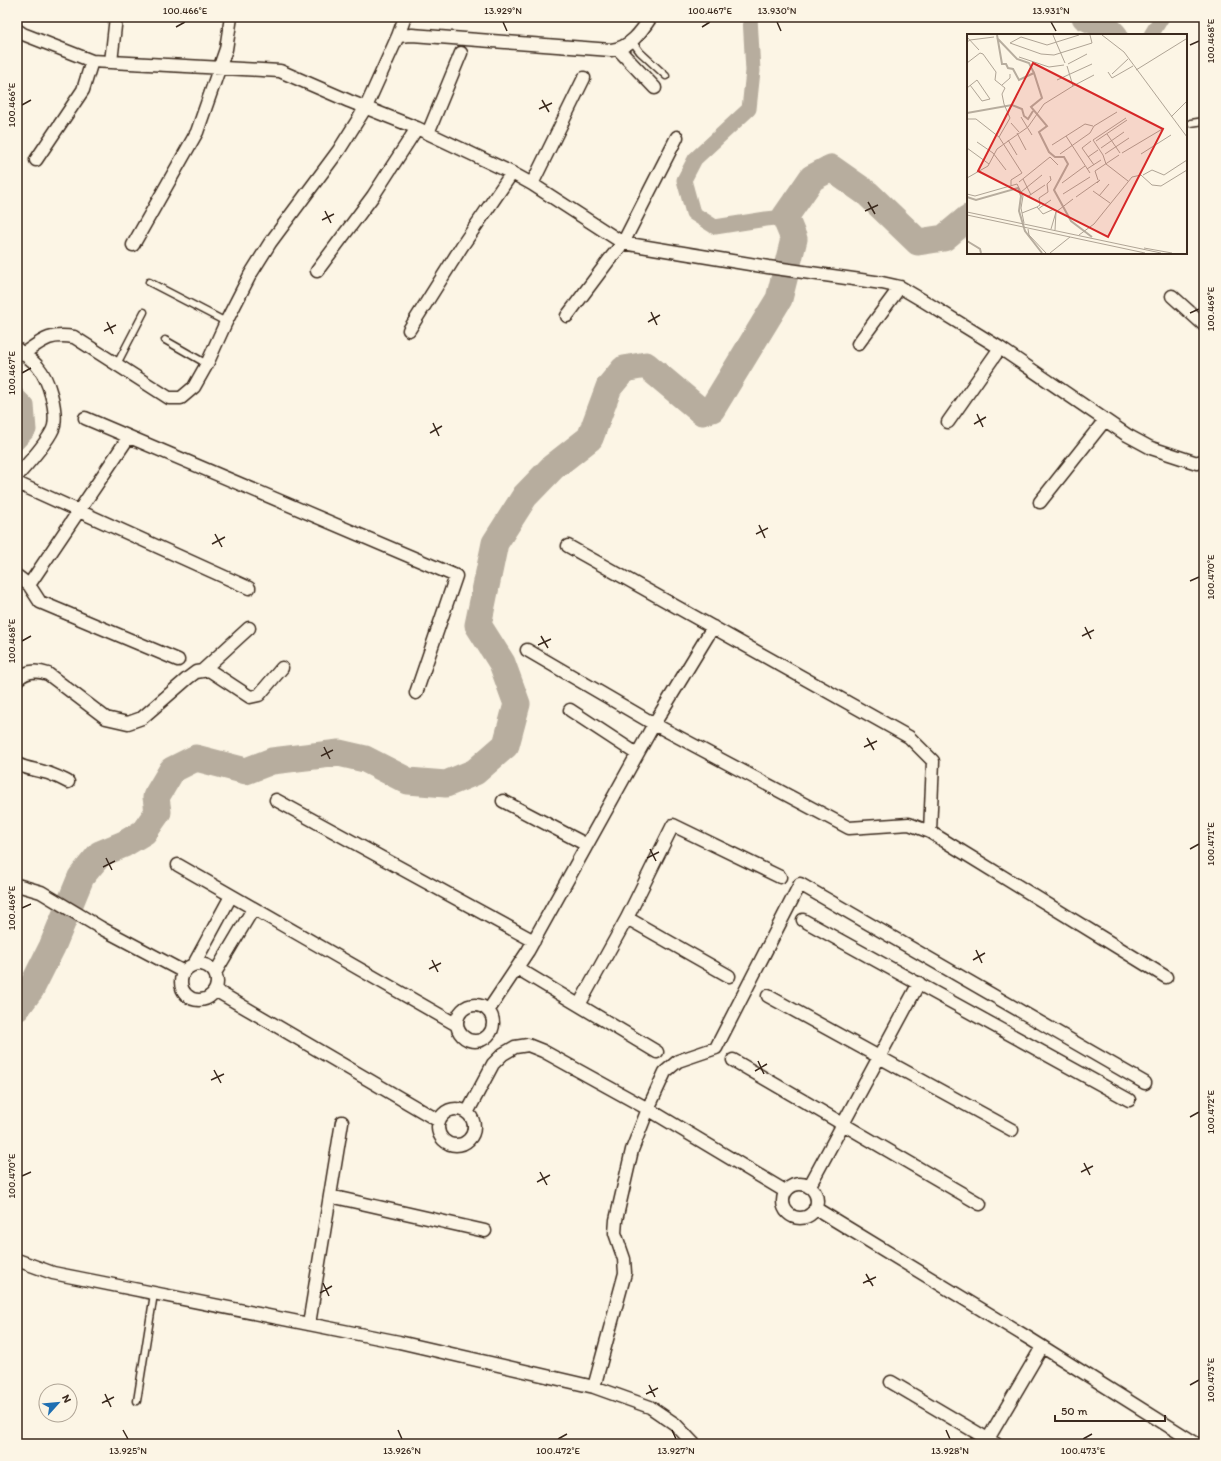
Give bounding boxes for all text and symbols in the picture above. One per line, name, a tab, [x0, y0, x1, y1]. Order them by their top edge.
text: 100.466°E	[163, 4, 208, 17]
text: 13.929°N	[484, 4, 522, 17]
text: 100.467°E	[688, 4, 733, 17]
text: 13.930°N	[757, 4, 797, 17]
text: 13.931°N	[1032, 4, 1070, 17]
text: 100.468°E	[1204, 18, 1217, 63]
inset map	[967, 34, 1187, 254]
text: 100.466°E	[5, 82, 18, 127]
text: 100.469°E	[1204, 286, 1217, 331]
text: 100.467°E	[5, 350, 18, 395]
text: 100.470°E	[1204, 554, 1217, 600]
text: 100.468°E	[5, 618, 18, 663]
text: 100.471°E	[1204, 822, 1217, 866]
text: 100.469°E	[5, 885, 18, 930]
text: 100.472°E	[1204, 1089, 1217, 1134]
text: 100.470°E	[5, 1153, 18, 1199]
text: 100.473°E	[1204, 1357, 1217, 1402]
north arrow	[38, 1383, 78, 1423]
text: N	[59, 1392, 74, 1405]
scale bar	[1055, 1397, 1165, 1423]
text: 50 m	[1061, 1404, 1087, 1418]
text: 13.925°N	[109, 1444, 147, 1457]
text: 13.926°N	[383, 1444, 421, 1457]
text: 100.472°E	[536, 1444, 581, 1457]
text: 13.927°N	[657, 1444, 695, 1457]
text: 13.928°N	[931, 1444, 969, 1457]
text: 100.473°E	[1061, 1444, 1106, 1457]

